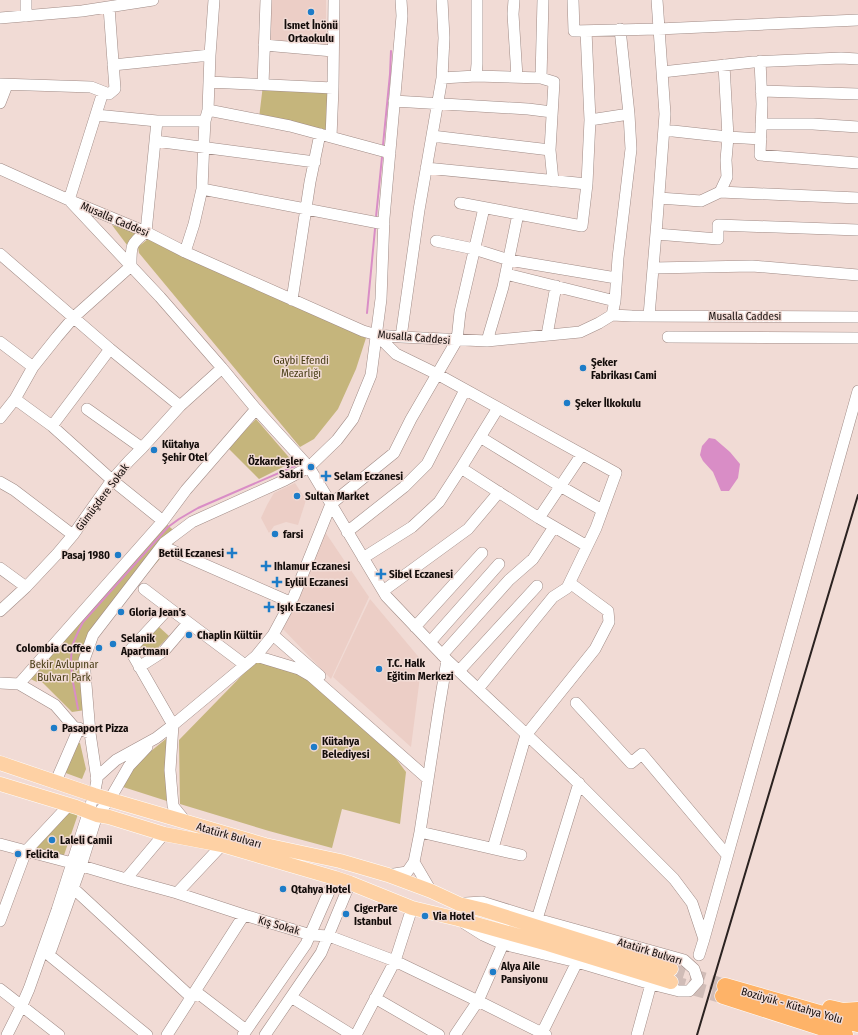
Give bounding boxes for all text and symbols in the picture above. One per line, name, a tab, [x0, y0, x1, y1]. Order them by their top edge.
marker: İsmet İnönü Ortaokulu	[306, 7, 316, 17]
place label: İsmet İnönü Ortaokulu	[284, 19, 338, 45]
street label: Musalla Caddesi	[79, 199, 151, 240]
street label: Musalla Caddesi	[709, 310, 782, 323]
street label: Musalla Caddesi	[377, 328, 451, 347]
park label: Gaybi Efendi Mezarlığı	[273, 354, 329, 380]
place label: Şeker Fabrikası Cami	[591, 356, 657, 382]
marker: Şeker Fabrikası Cami	[578, 363, 588, 373]
place label: Şeker İlkokulu	[575, 397, 641, 410]
marker: Şeker İlkokulu	[562, 398, 572, 408]
place label: Kütahya Şehir Otel	[162, 438, 208, 464]
marker: Kütahya Şehir Otel	[149, 445, 159, 455]
place label: Özkardeşler Sabri	[248, 455, 304, 481]
street label: Gümüşdere Sokak	[73, 461, 132, 533]
marker: Özkardeşler Sabri	[306, 462, 316, 472]
place label: Selam Eczanesi	[334, 470, 403, 483]
marker: Selam Eczanesi	[321, 471, 331, 481]
place label: Sultan Market	[305, 490, 369, 503]
marker: Sultan Market	[292, 491, 302, 501]
place label: farsi	[283, 528, 304, 541]
marker: farsi	[270, 529, 280, 539]
place label: Betül Eczanesi	[159, 547, 224, 560]
marker: Betül Eczanesi	[227, 548, 237, 558]
place label: Pasaj 1980	[62, 549, 110, 562]
marker: Pasaj 1980	[113, 550, 123, 560]
place label: Ihlamur Eczanesi	[274, 560, 350, 573]
marker: Ihlamur Eczanesi	[261, 561, 271, 571]
place label: Sibel Eczanesi	[389, 568, 453, 581]
marker: Sibel Eczanesi	[376, 569, 386, 579]
place label: Eylül Eczanesi	[285, 576, 348, 589]
marker: Eylül Eczanesi	[272, 577, 282, 587]
place label: Işık Eczanesi	[277, 601, 334, 614]
marker: Işık Eczanesi	[264, 602, 274, 612]
place label: Gloria Jean's	[129, 606, 186, 619]
marker: Gloria Jean's	[116, 607, 126, 617]
place label: Chaplin Kültür	[197, 629, 263, 642]
marker: Chaplin Kültür	[184, 630, 194, 640]
place label: Selanik Apartmanı	[120, 632, 169, 658]
marker: Selanik Apartmanı	[108, 639, 118, 649]
place label: Colombia Coffee	[16, 642, 91, 655]
marker: Colombia Coffee	[94, 643, 104, 653]
place label: T.C. Halk Eğitim Merkezi	[387, 657, 454, 683]
park label: Bekir Avlupınar Bulvarı Park	[30, 658, 99, 684]
marker: T.C. Halk Eğitim Merkezi	[374, 664, 384, 674]
place label: Pasaport Pizza	[62, 722, 129, 735]
marker: Pasaport Pizza	[49, 723, 59, 733]
place label: Kütahya Belediyesi	[322, 735, 370, 761]
marker: Kütahya Belediyesi	[309, 742, 319, 752]
street label: Atatürk Bulvarı	[195, 820, 263, 851]
place label: Laleli Camii	[60, 834, 112, 847]
marker: Laleli Camii	[47, 835, 57, 845]
place label: Felicita	[26, 848, 59, 861]
marker: Felicita	[13, 849, 23, 859]
place label: Qtahya Hotel	[291, 883, 351, 896]
marker: Qtahya Hotel	[278, 884, 288, 894]
place label: CigerPare Istanbul	[354, 902, 398, 928]
marker: CigerPare Istanbul	[341, 909, 351, 919]
place label: Via Hotel	[432, 910, 475, 923]
marker: Via Hotel	[420, 911, 430, 921]
street label: Kış Sokak	[257, 913, 302, 938]
street label: Atatürk Bulvarı	[616, 935, 684, 967]
place label: Alya Aile Pansiyonu	[500, 960, 548, 986]
marker: Alya Aile Pansiyonu	[488, 967, 498, 977]
street label: Bozüyük - Kütahya Yolu	[740, 985, 844, 1026]

